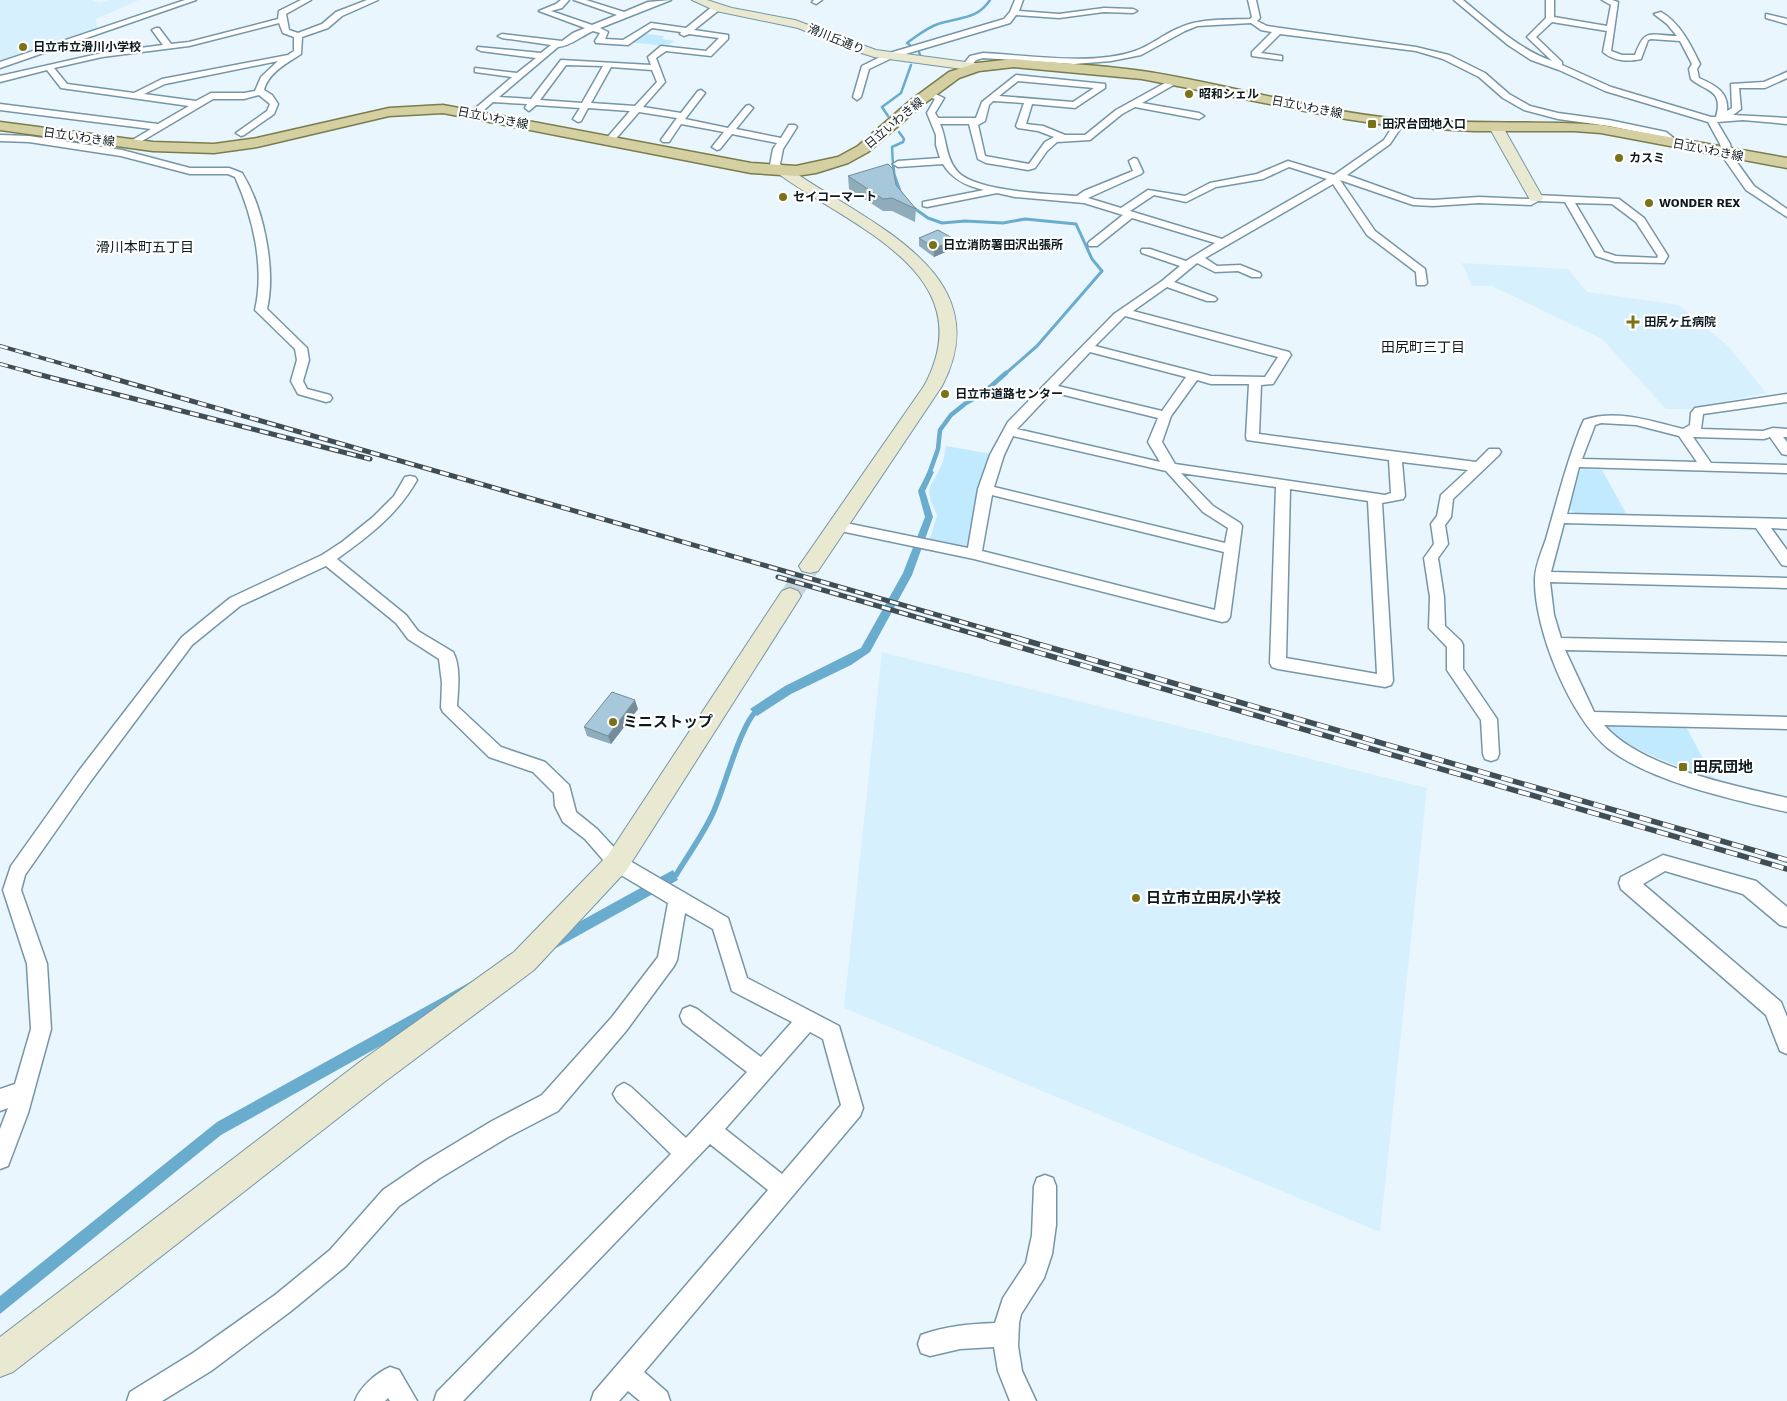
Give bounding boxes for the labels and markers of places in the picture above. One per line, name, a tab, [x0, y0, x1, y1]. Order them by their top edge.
place label: 日立市立滑川小学校	[33, 40, 141, 54]
marker: 日立市立滑川小学校	[17, 41, 29, 53]
place label: 昭和シェル	[1199, 87, 1259, 101]
marker: 昭和シェル	[1183, 88, 1195, 100]
place label: 田沢台団地入口	[1382, 117, 1466, 131]
marker: 田沢台団地入口	[1366, 118, 1378, 130]
place label: カスミ	[1629, 151, 1665, 165]
marker: カスミ	[1613, 152, 1625, 164]
place label: セイコーマート	[793, 190, 877, 204]
marker: セイコーマート	[777, 191, 789, 203]
place label: WONDER REX	[1659, 196, 1740, 210]
marker: WONDER REX	[1643, 197, 1655, 209]
place label: 日立消防署田沢出張所	[943, 238, 1063, 252]
marker: 日立消防署田沢出張所	[927, 239, 939, 251]
marker: 田尻ヶ丘病院	[1626, 315, 1640, 329]
place label: 田尻ヶ丘病院	[1644, 315, 1716, 329]
place label: 日立市道路センター	[955, 387, 1063, 401]
marker: 日立市道路センター	[939, 388, 951, 400]
place label: ミニストップ	[623, 713, 713, 731]
marker: ミニストップ	[607, 716, 619, 728]
place label: 田尻団地	[1693, 758, 1753, 776]
marker: 田尻団地	[1677, 761, 1689, 773]
place label: 日立市立田尻小学校	[1146, 889, 1281, 907]
marker: 日立市立田尻小学校	[1130, 892, 1142, 904]

